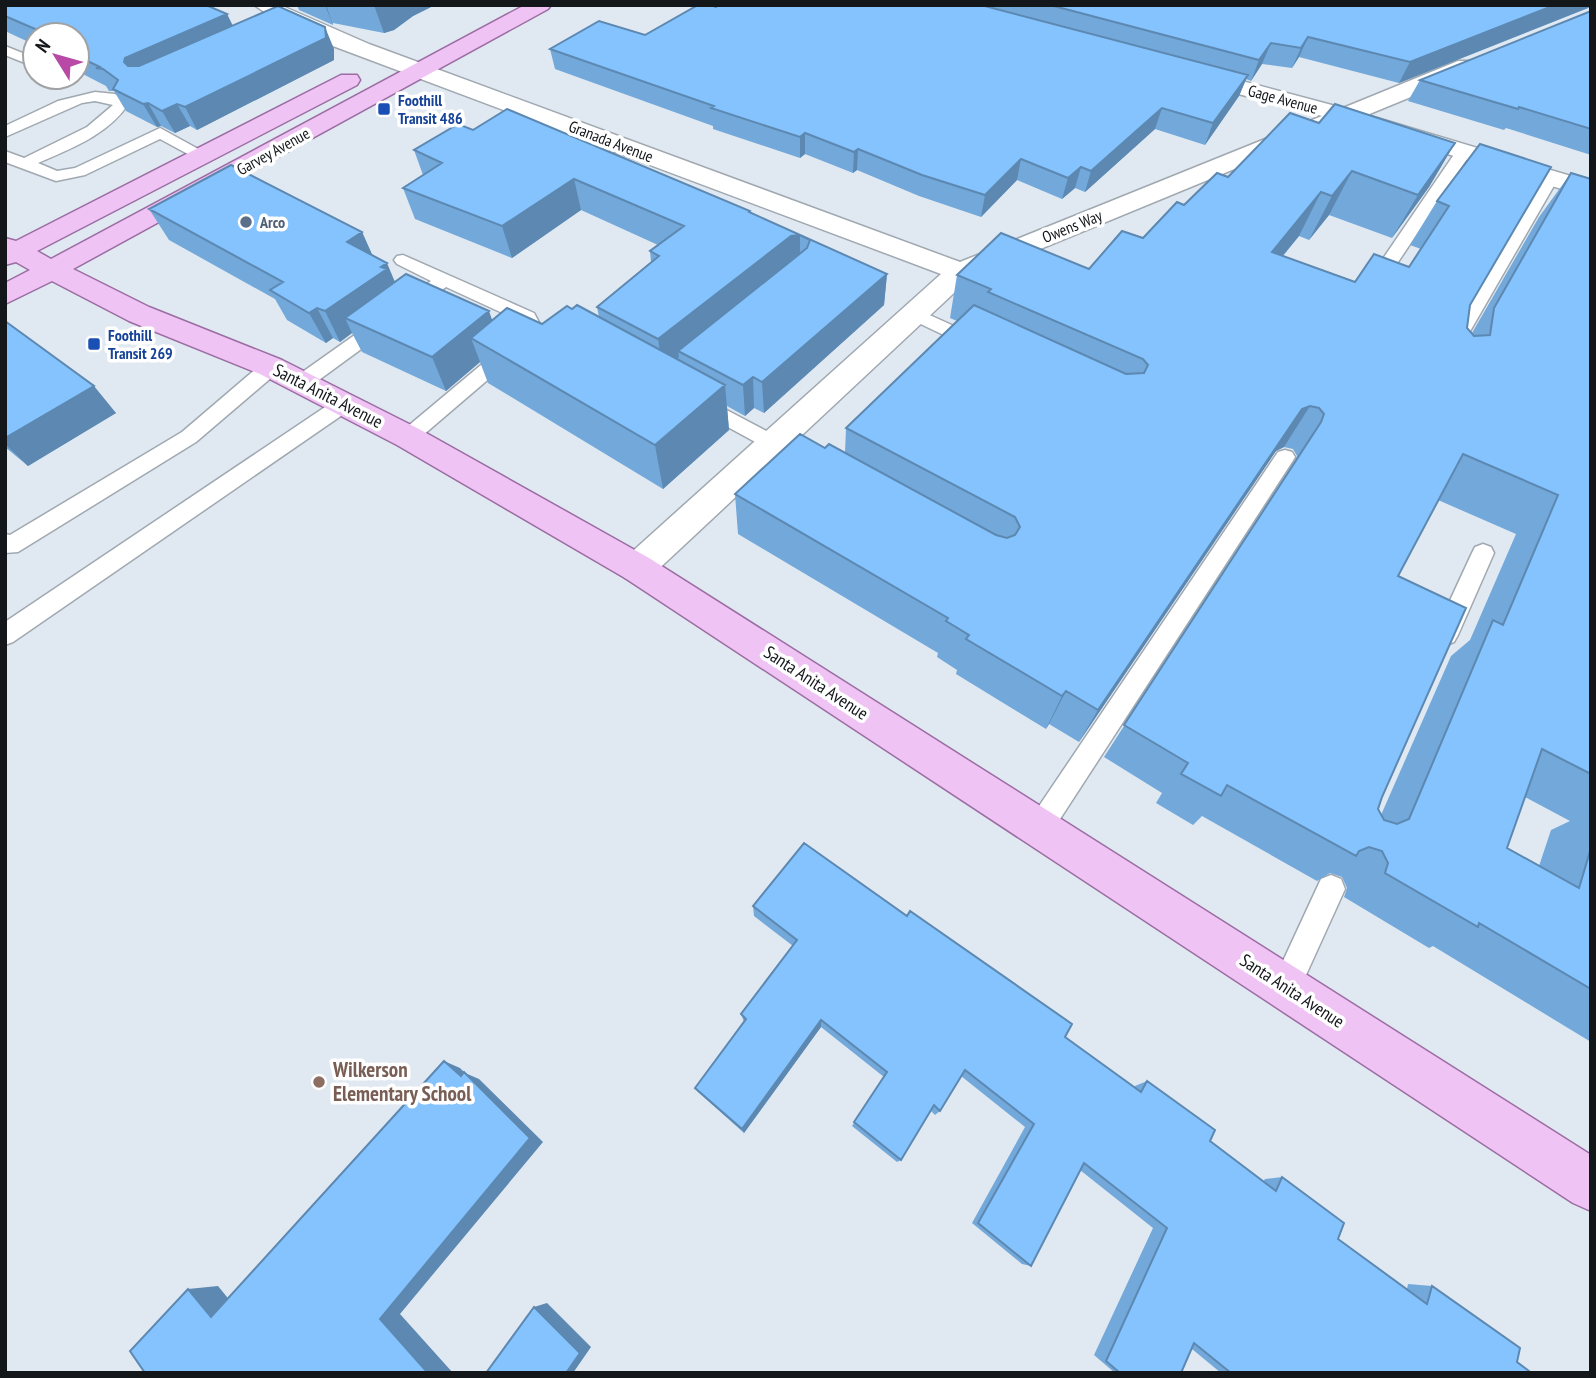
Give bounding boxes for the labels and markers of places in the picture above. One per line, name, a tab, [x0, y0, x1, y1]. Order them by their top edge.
place label: Foothill Transit 486	[398, 90, 463, 128]
marker: Foothill Transit 486	[376, 101, 392, 117]
place label: Arco	[259, 212, 285, 232]
marker: Arco	[238, 214, 254, 230]
place label: Foothill Transit 269	[108, 325, 173, 363]
marker: Foothill Transit 269	[86, 336, 102, 352]
place label: Wilkerson Elementary School	[332, 1056, 472, 1107]
marker: Wilkerson Elementary School	[311, 1074, 327, 1090]

